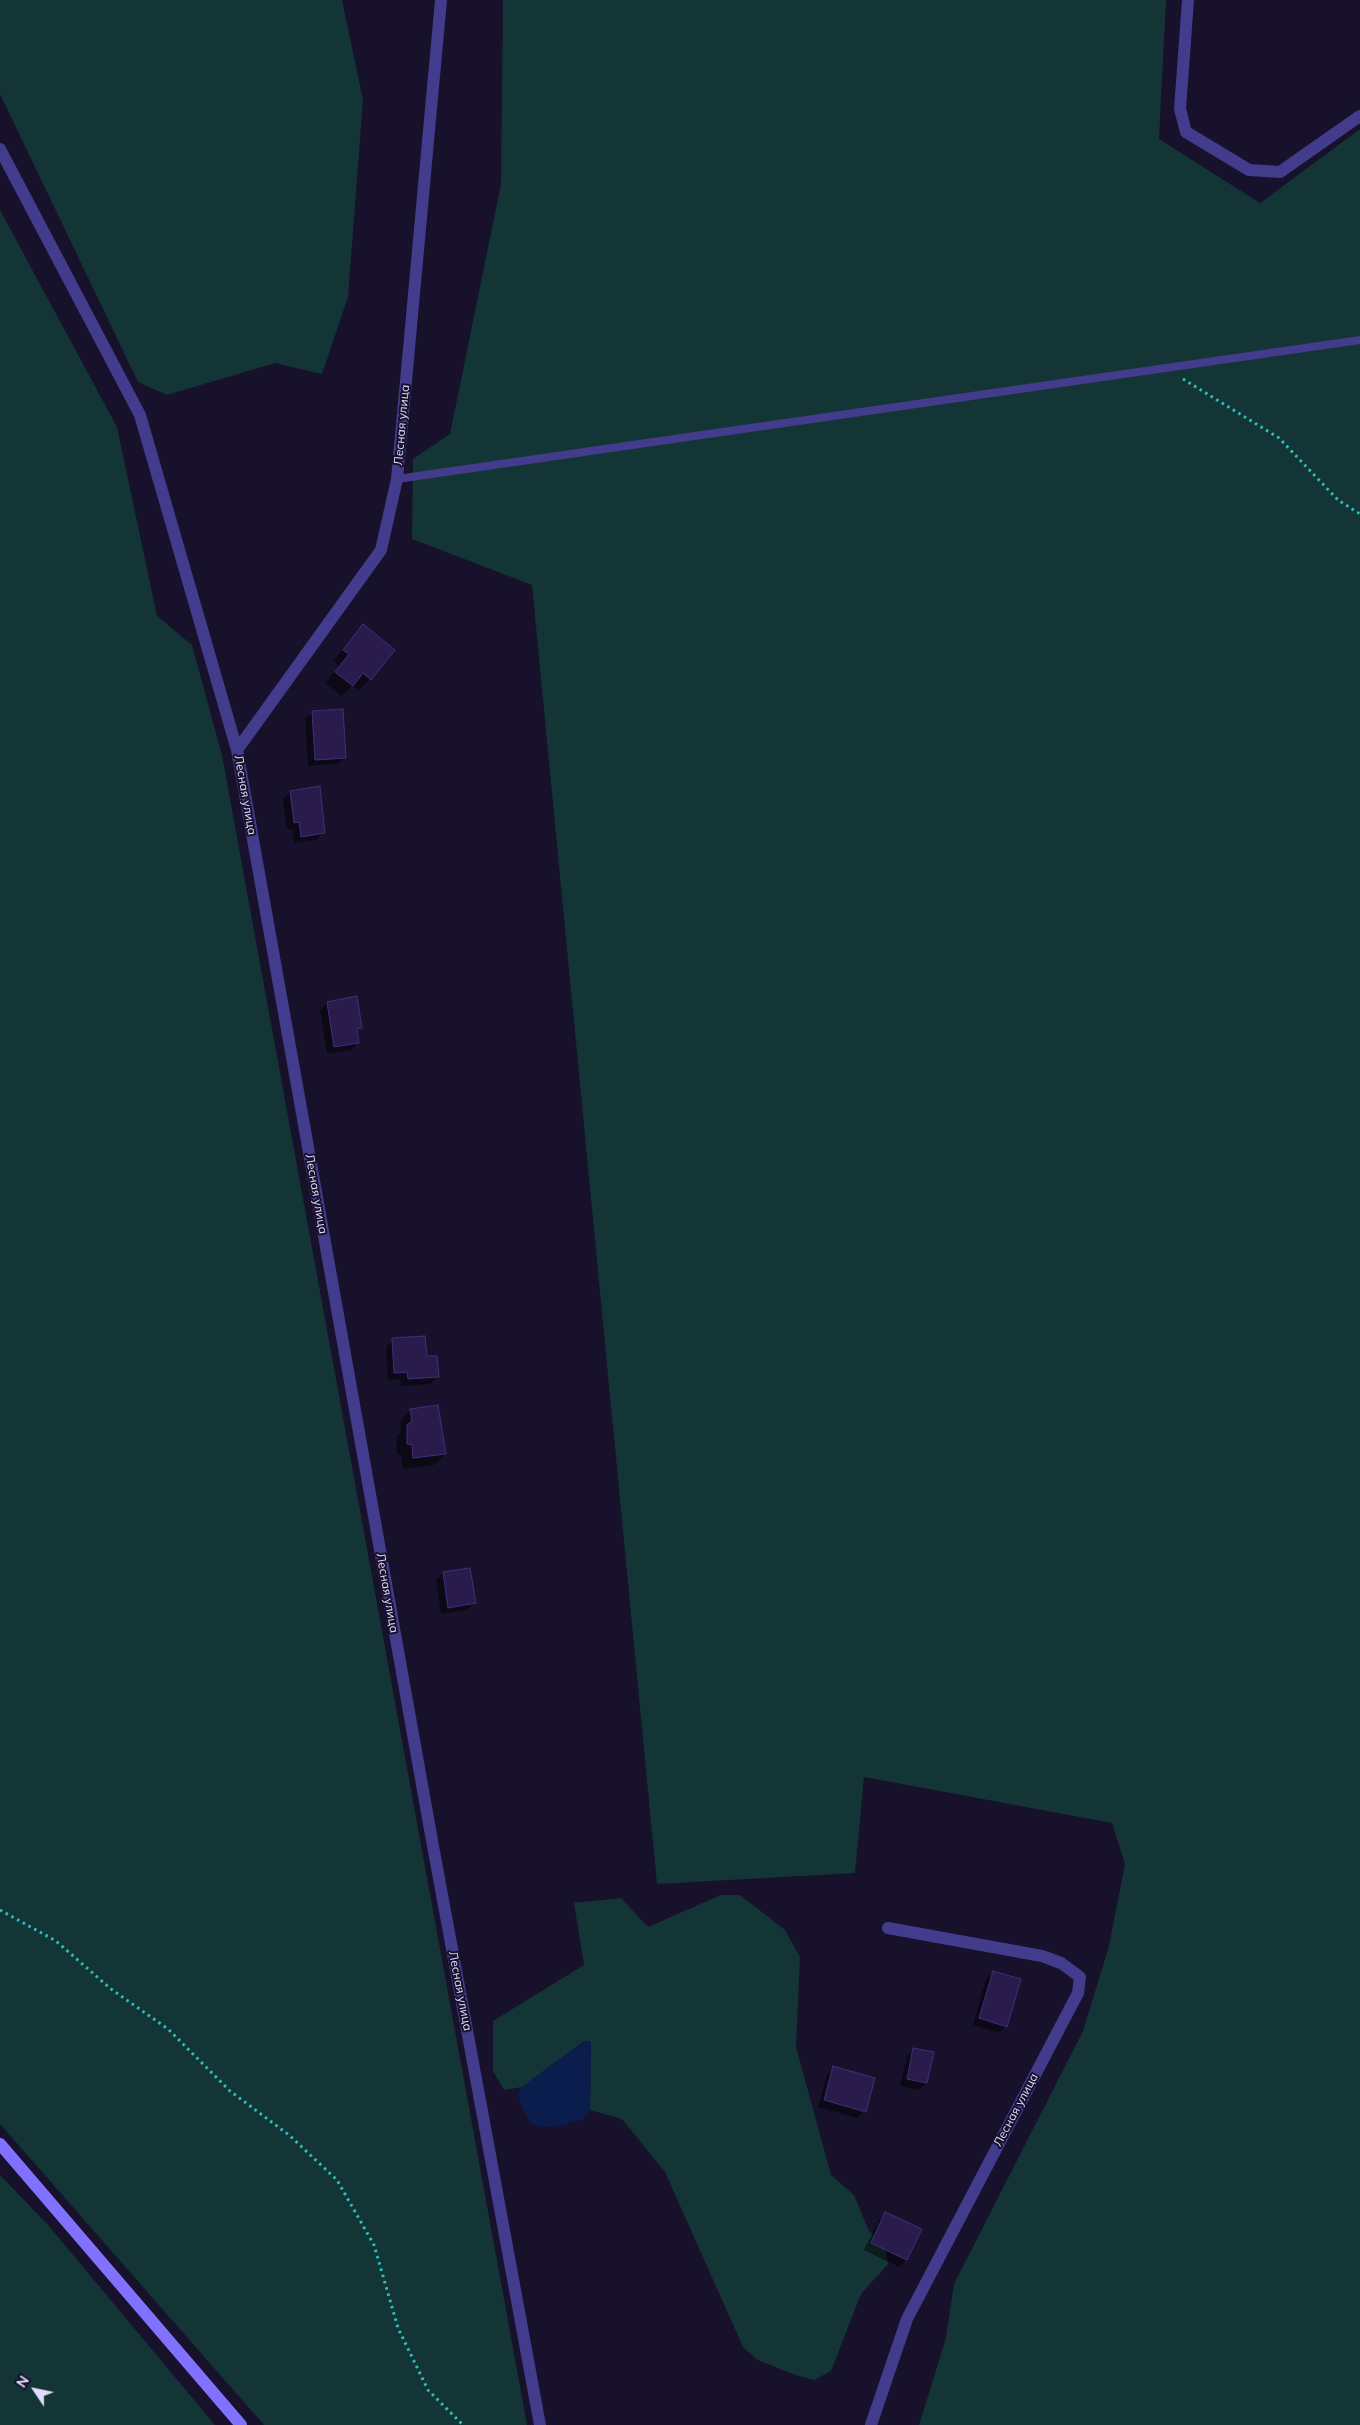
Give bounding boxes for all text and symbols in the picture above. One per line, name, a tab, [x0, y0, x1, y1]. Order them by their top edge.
street label: Лесная улица	[391, 384, 413, 466]
street label: Лесная улица	[231, 754, 259, 836]
street label: Лесная улица	[302, 1153, 330, 1235]
street label: Лесная улица	[373, 1552, 401, 1634]
street label: Лесная улица	[445, 1950, 475, 2032]
street label: Лесная улица	[991, 2071, 1041, 2149]
north arrow	[10, 2365, 60, 2415]
text: N	[12, 2372, 33, 2391]

